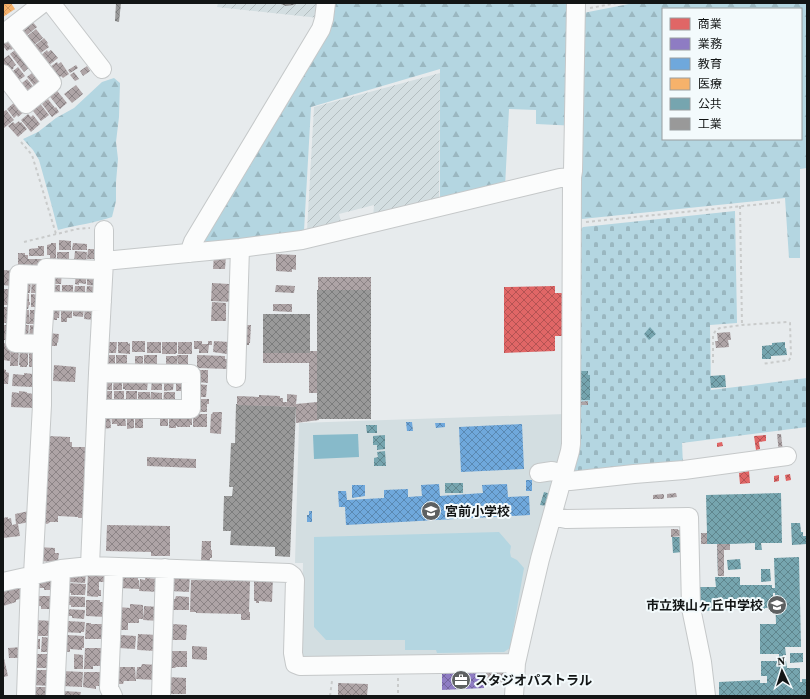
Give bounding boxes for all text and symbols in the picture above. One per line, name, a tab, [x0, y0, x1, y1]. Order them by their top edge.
legend	[662, 8, 802, 140]
text: 商業	[698, 16, 722, 32]
text: 業務	[698, 36, 722, 52]
text: 教育	[698, 56, 722, 72]
text: 医療	[698, 76, 722, 92]
text: 公共	[698, 96, 722, 112]
text: 工業	[698, 116, 722, 132]
school or university icon: 宮前小学校	[420, 500, 442, 522]
place label: 宮前小学校	[445, 503, 510, 520]
school or university icon: 市立狭山ヶ丘中学校	[766, 594, 788, 616]
place label: 市立狭山ヶ丘中学校	[646, 597, 763, 614]
north arrow	[762, 651, 802, 691]
text: N	[777, 654, 786, 669]
office icon: スタジオパストラル	[450, 669, 472, 691]
place label: スタジオパストラル	[475, 672, 592, 689]

